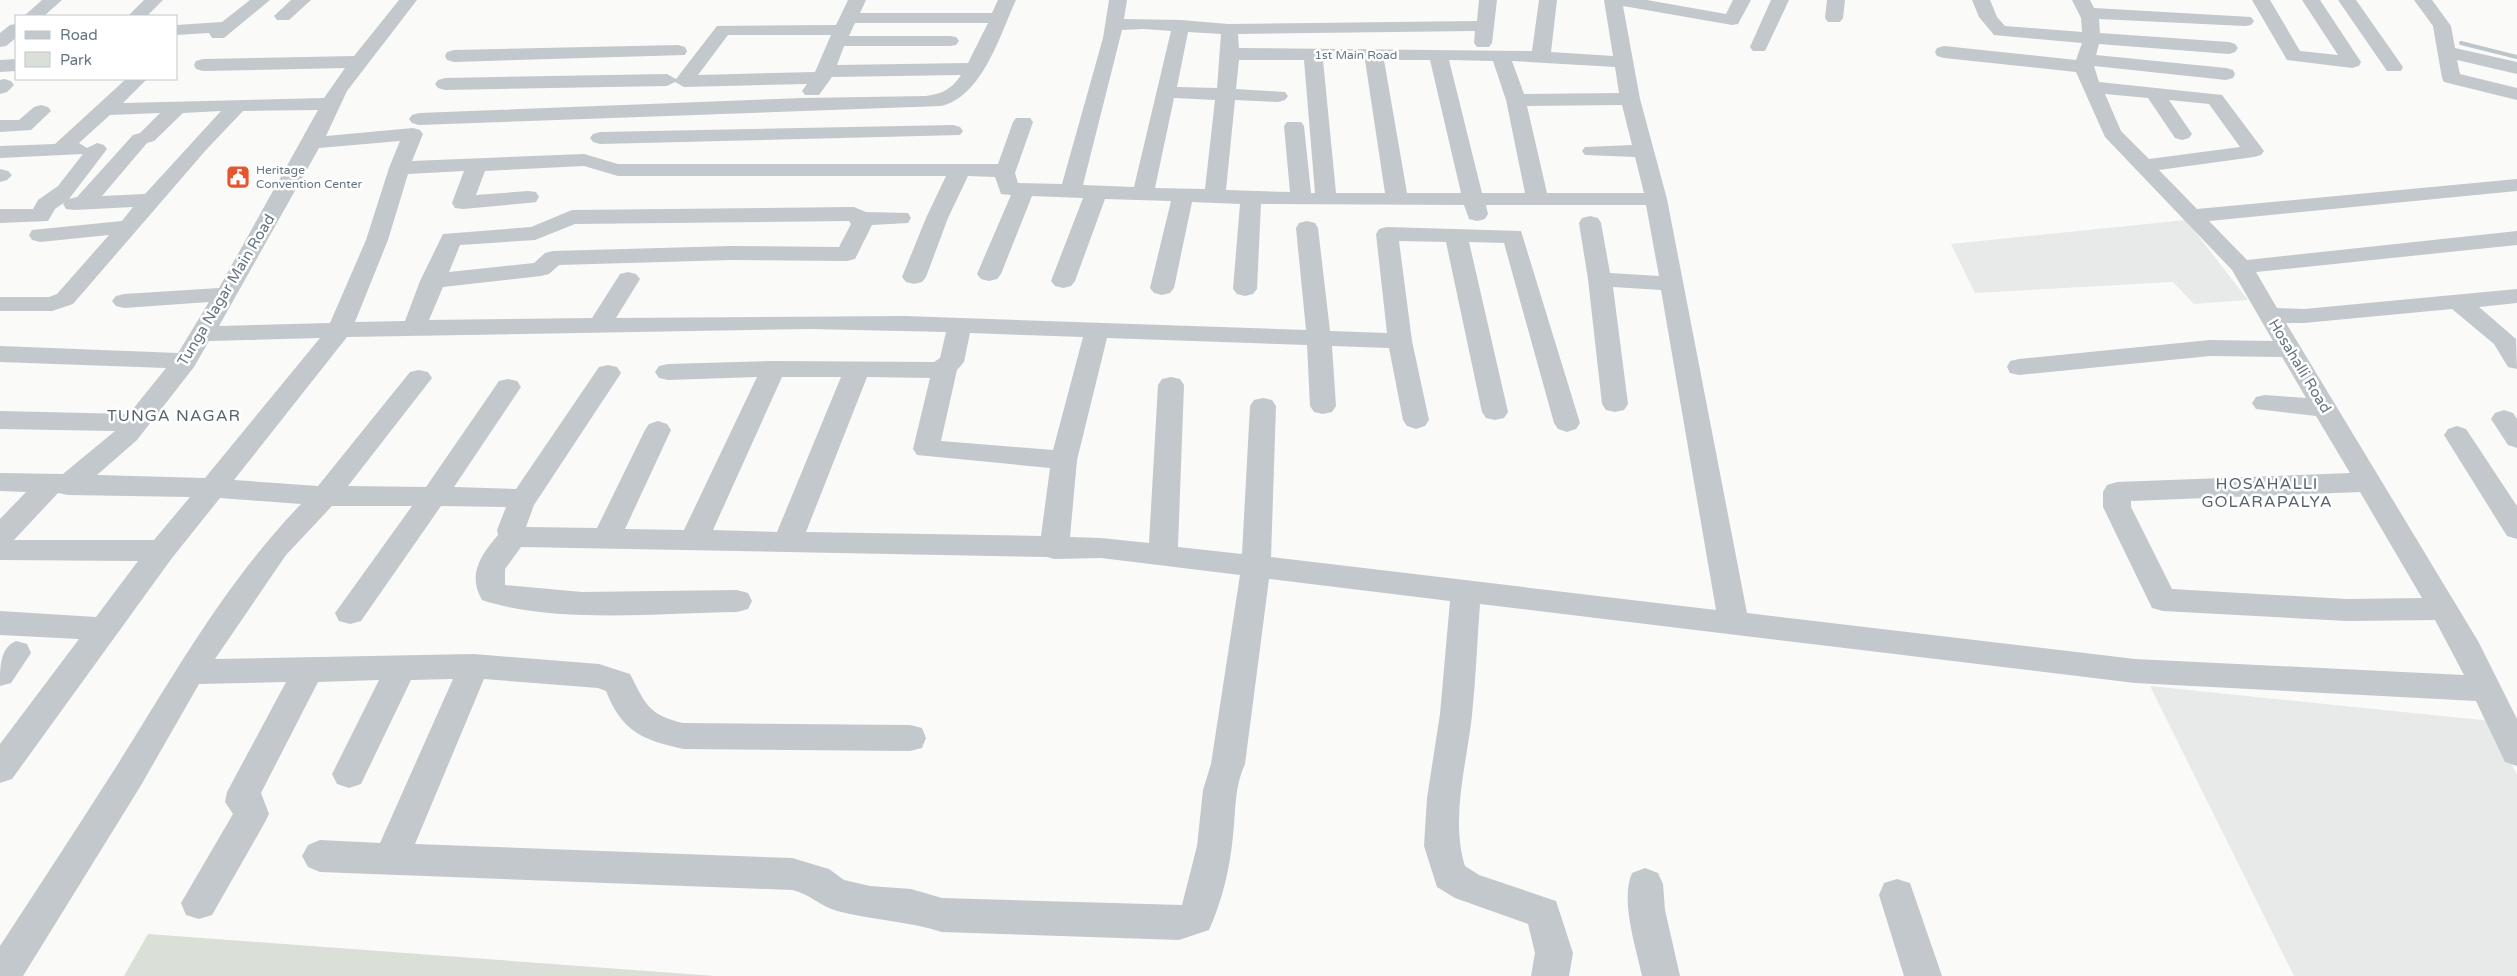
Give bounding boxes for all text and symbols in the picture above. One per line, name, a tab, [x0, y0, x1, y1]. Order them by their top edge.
legend	[15, 15, 178, 80]
text: Road	[60, 26, 98, 44]
street label: 1st Main Road	[1315, 48, 1397, 62]
text: Park	[60, 51, 92, 69]
place label: Heritage Convention Center	[256, 163, 363, 191]
public building icon: Heritage Convention Center	[225, 164, 251, 190]
street label: Tunga Nagar Main Road	[174, 211, 278, 369]
street label: Hosahalli Road	[2265, 316, 2335, 416]
district label: TUNGA NAGAR	[107, 406, 241, 426]
district label: HOSAHALLI GOLARAPALYA	[2201, 474, 2333, 512]

